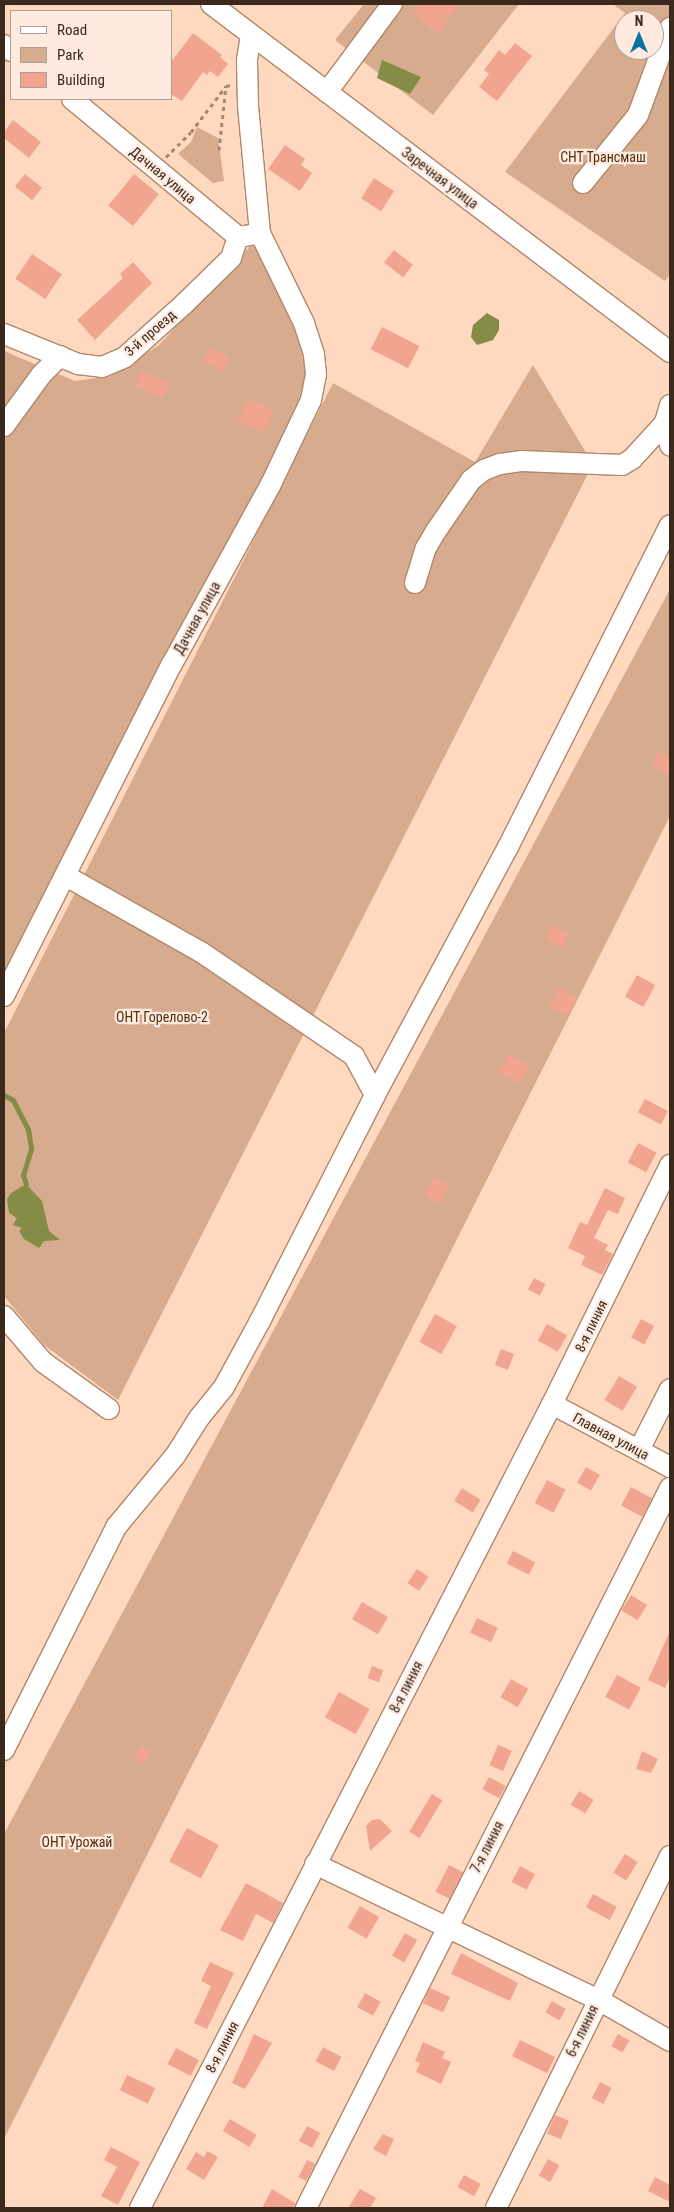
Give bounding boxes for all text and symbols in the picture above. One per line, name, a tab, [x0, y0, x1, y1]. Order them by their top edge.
legend	[10, 10, 172, 100]
north arrow	[614, 10, 664, 60]
text: N	[635, 13, 643, 29]
text: Road	[57, 21, 87, 39]
text: Park	[57, 46, 84, 64]
text: Building	[57, 71, 105, 89]
street label: Дачная улица	[127, 143, 199, 207]
street label: Заречная улица	[398, 144, 482, 212]
park label: СНТ Трансмаш	[560, 149, 646, 165]
street label: 3-й проезд	[121, 306, 179, 360]
street label: Дачная улица	[170, 579, 224, 657]
park label: ОНТ Горелово-2	[116, 1009, 208, 1025]
street label: 8-я линия	[571, 1297, 611, 1355]
street label: Главная улица	[570, 1409, 652, 1463]
street label: 8-я линия	[386, 1658, 426, 1716]
street label: 7-я линия	[467, 1818, 507, 1876]
park label: ОНТ Урожай	[41, 1834, 113, 1850]
street label: 6-я линия	[562, 2002, 602, 2060]
street label: 8-я линия	[202, 2018, 242, 2076]

